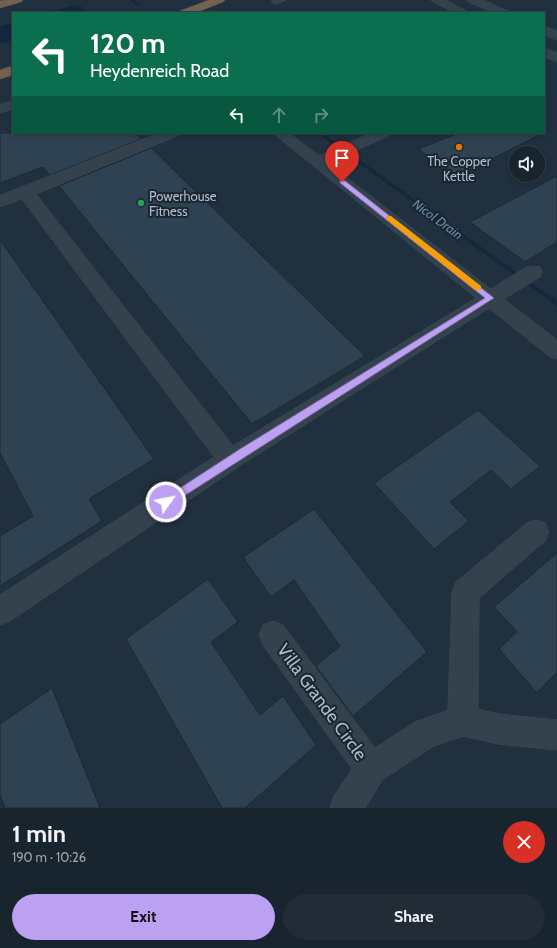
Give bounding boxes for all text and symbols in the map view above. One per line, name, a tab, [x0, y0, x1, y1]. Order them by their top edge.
text: 120 m	[90, 26, 166, 60]
icon: left	[24, 28, 76, 80]
text: Heydenreich Road	[90, 60, 229, 82]
icon: left	[226, 104, 248, 126]
icon: ahead	[268, 104, 290, 126]
icon: right	[310, 104, 332, 126]
pin	[325, 141, 359, 182]
marker: The Copper Kettle	[454, 142, 464, 152]
map controls	[509, 146, 545, 182]
button: sound	[509, 146, 545, 182]
icon: arrive	[331, 147, 353, 169]
place label: The Copper Kettle	[427, 153, 492, 184]
place label: Powerhouse Fitness	[149, 188, 217, 219]
water label: Nicol Drain	[410, 196, 466, 242]
marker: Powerhouse Fitness	[136, 198, 146, 208]
position arrow	[145, 481, 187, 523]
street label: Villa Grande Circle	[272, 639, 372, 765]
text: 1 min	[12, 819, 66, 848]
button: close	[503, 821, 545, 863]
text: 190 m · 10:26	[12, 849, 86, 865]
button: Exit	[12, 894, 275, 940]
button: Share	[283, 894, 545, 940]

